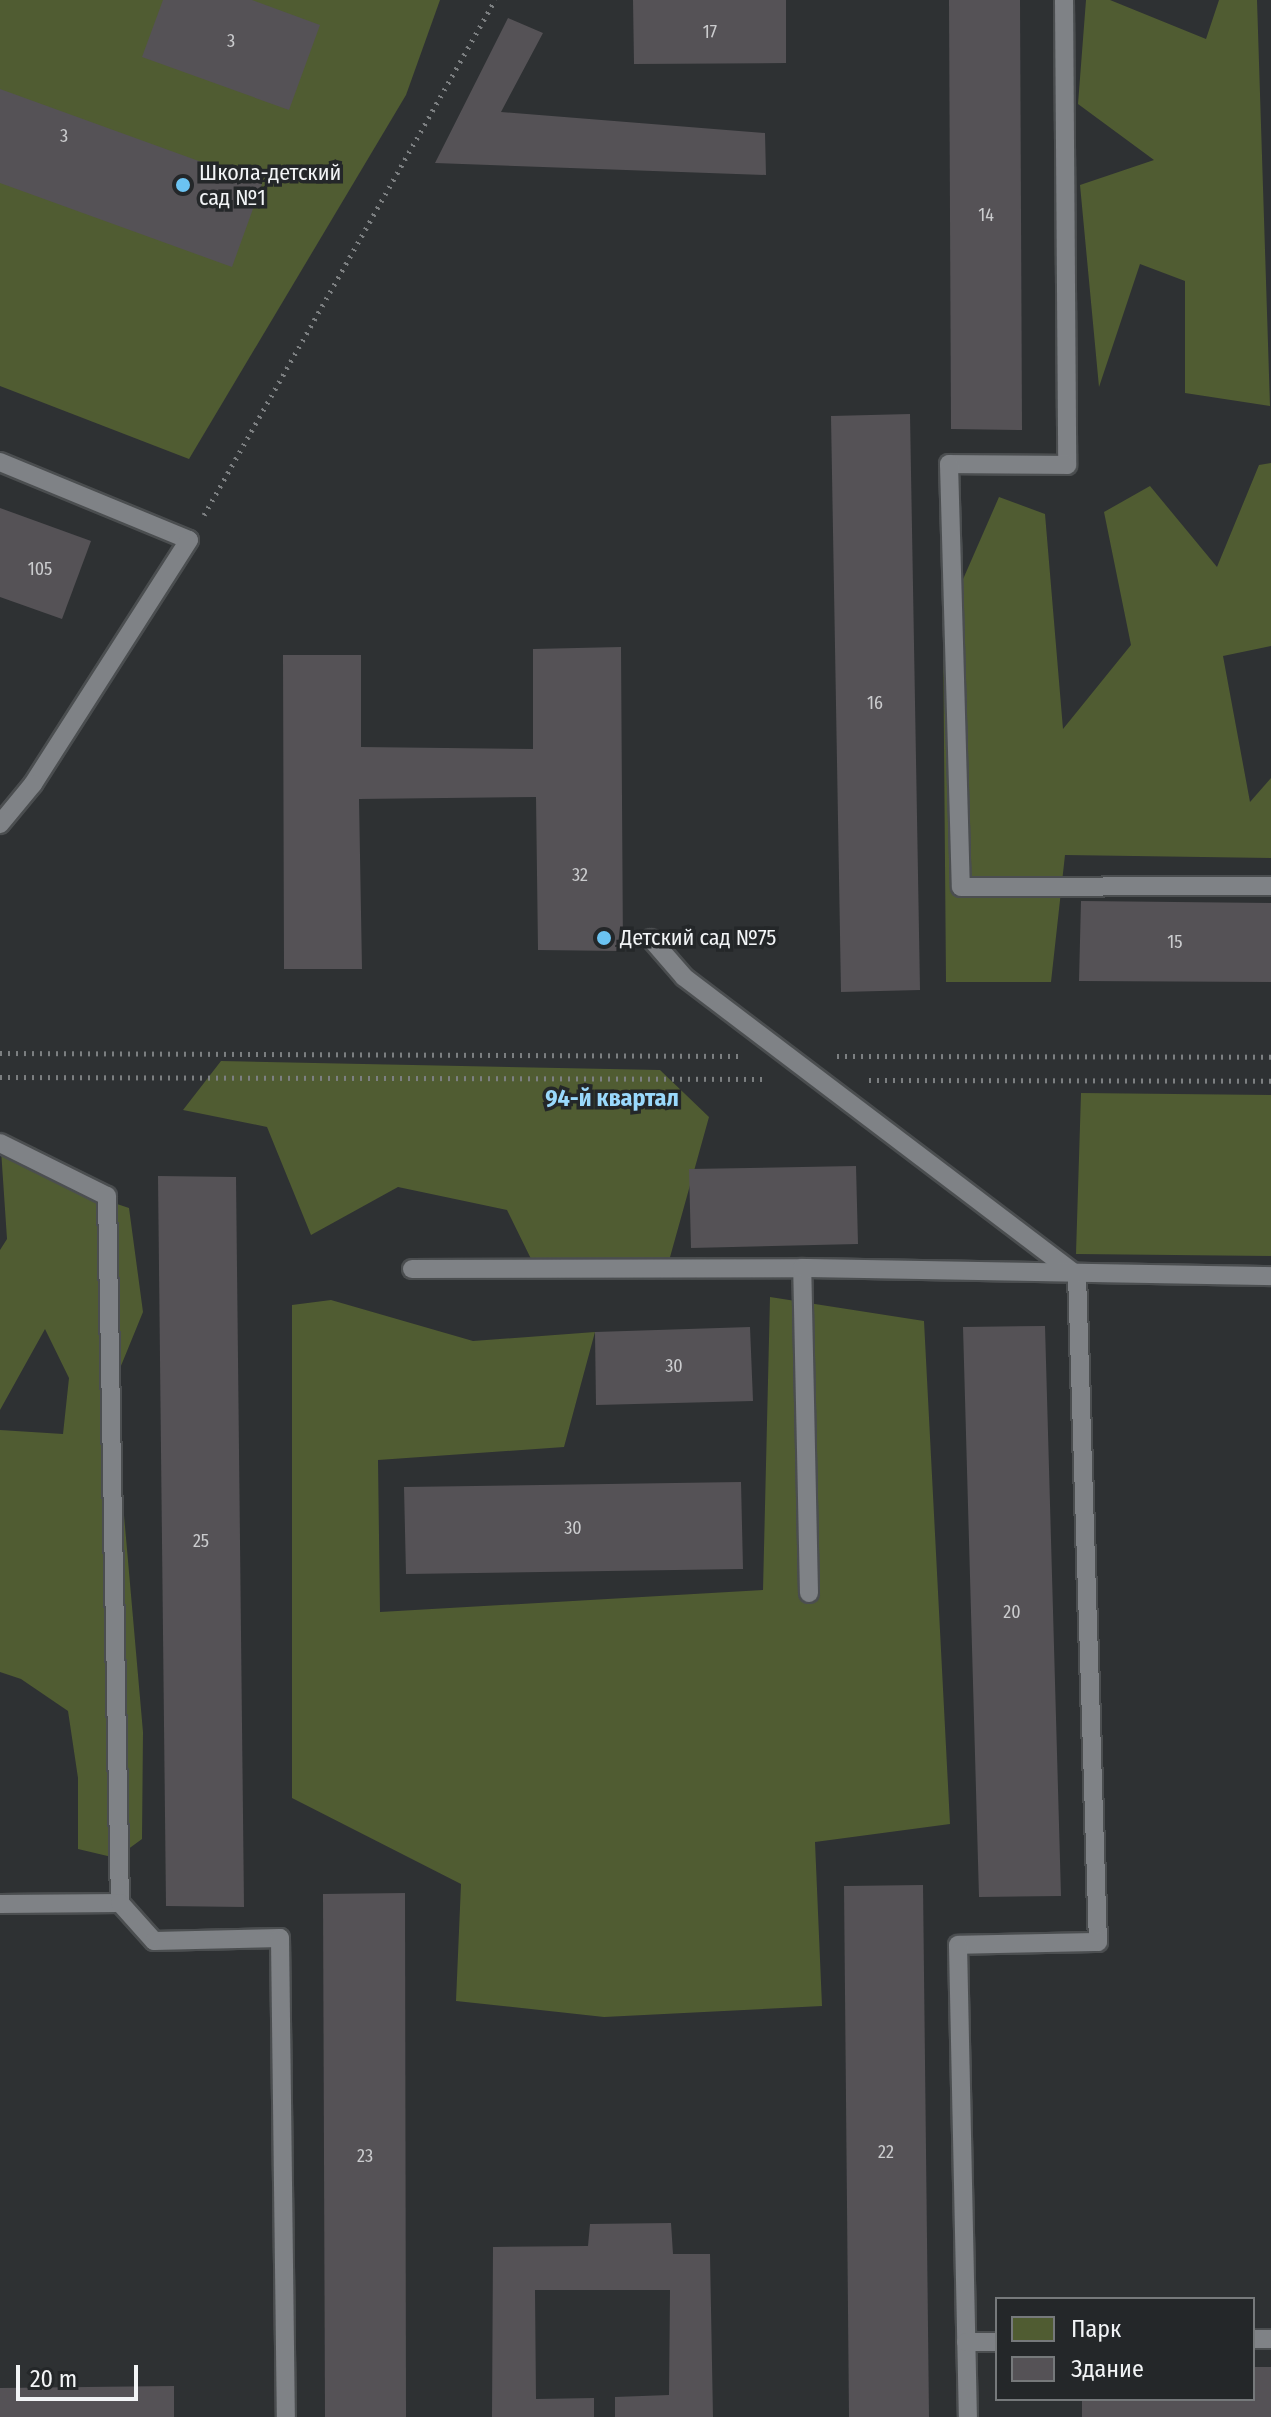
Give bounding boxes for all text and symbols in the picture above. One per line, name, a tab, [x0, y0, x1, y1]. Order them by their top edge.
house number: 17	[703, 21, 717, 43]
house number: 3	[227, 30, 235, 52]
house number: 3	[60, 125, 68, 147]
place label: Школа-детский сад №1	[199, 159, 341, 210]
marker: Школа-детский сад №1	[174, 176, 192, 194]
house number: 14	[978, 204, 994, 226]
house number: 105	[28, 558, 52, 580]
house number: 16	[867, 692, 883, 714]
house number: 32	[572, 864, 588, 886]
place label: Детский сад №75	[620, 925, 776, 951]
marker: Детский сад №75	[595, 929, 613, 947]
house number: 15	[1167, 931, 1183, 953]
district label: 94-й квартал	[545, 1085, 679, 1113]
house number: 30	[665, 1355, 683, 1377]
house number: 30	[564, 1517, 582, 1539]
house number: 25	[193, 1530, 209, 1552]
house number: 20	[1003, 1601, 1021, 1623]
house number: 22	[878, 2141, 894, 2163]
house number: 23	[357, 2145, 373, 2167]
legend	[995, 2297, 1255, 2401]
text: Парк	[1071, 2315, 1121, 2343]
scale bar	[20, 2349, 142, 2399]
text: Здание	[1071, 2355, 1144, 2383]
text: 20 m	[30, 2365, 77, 2393]

